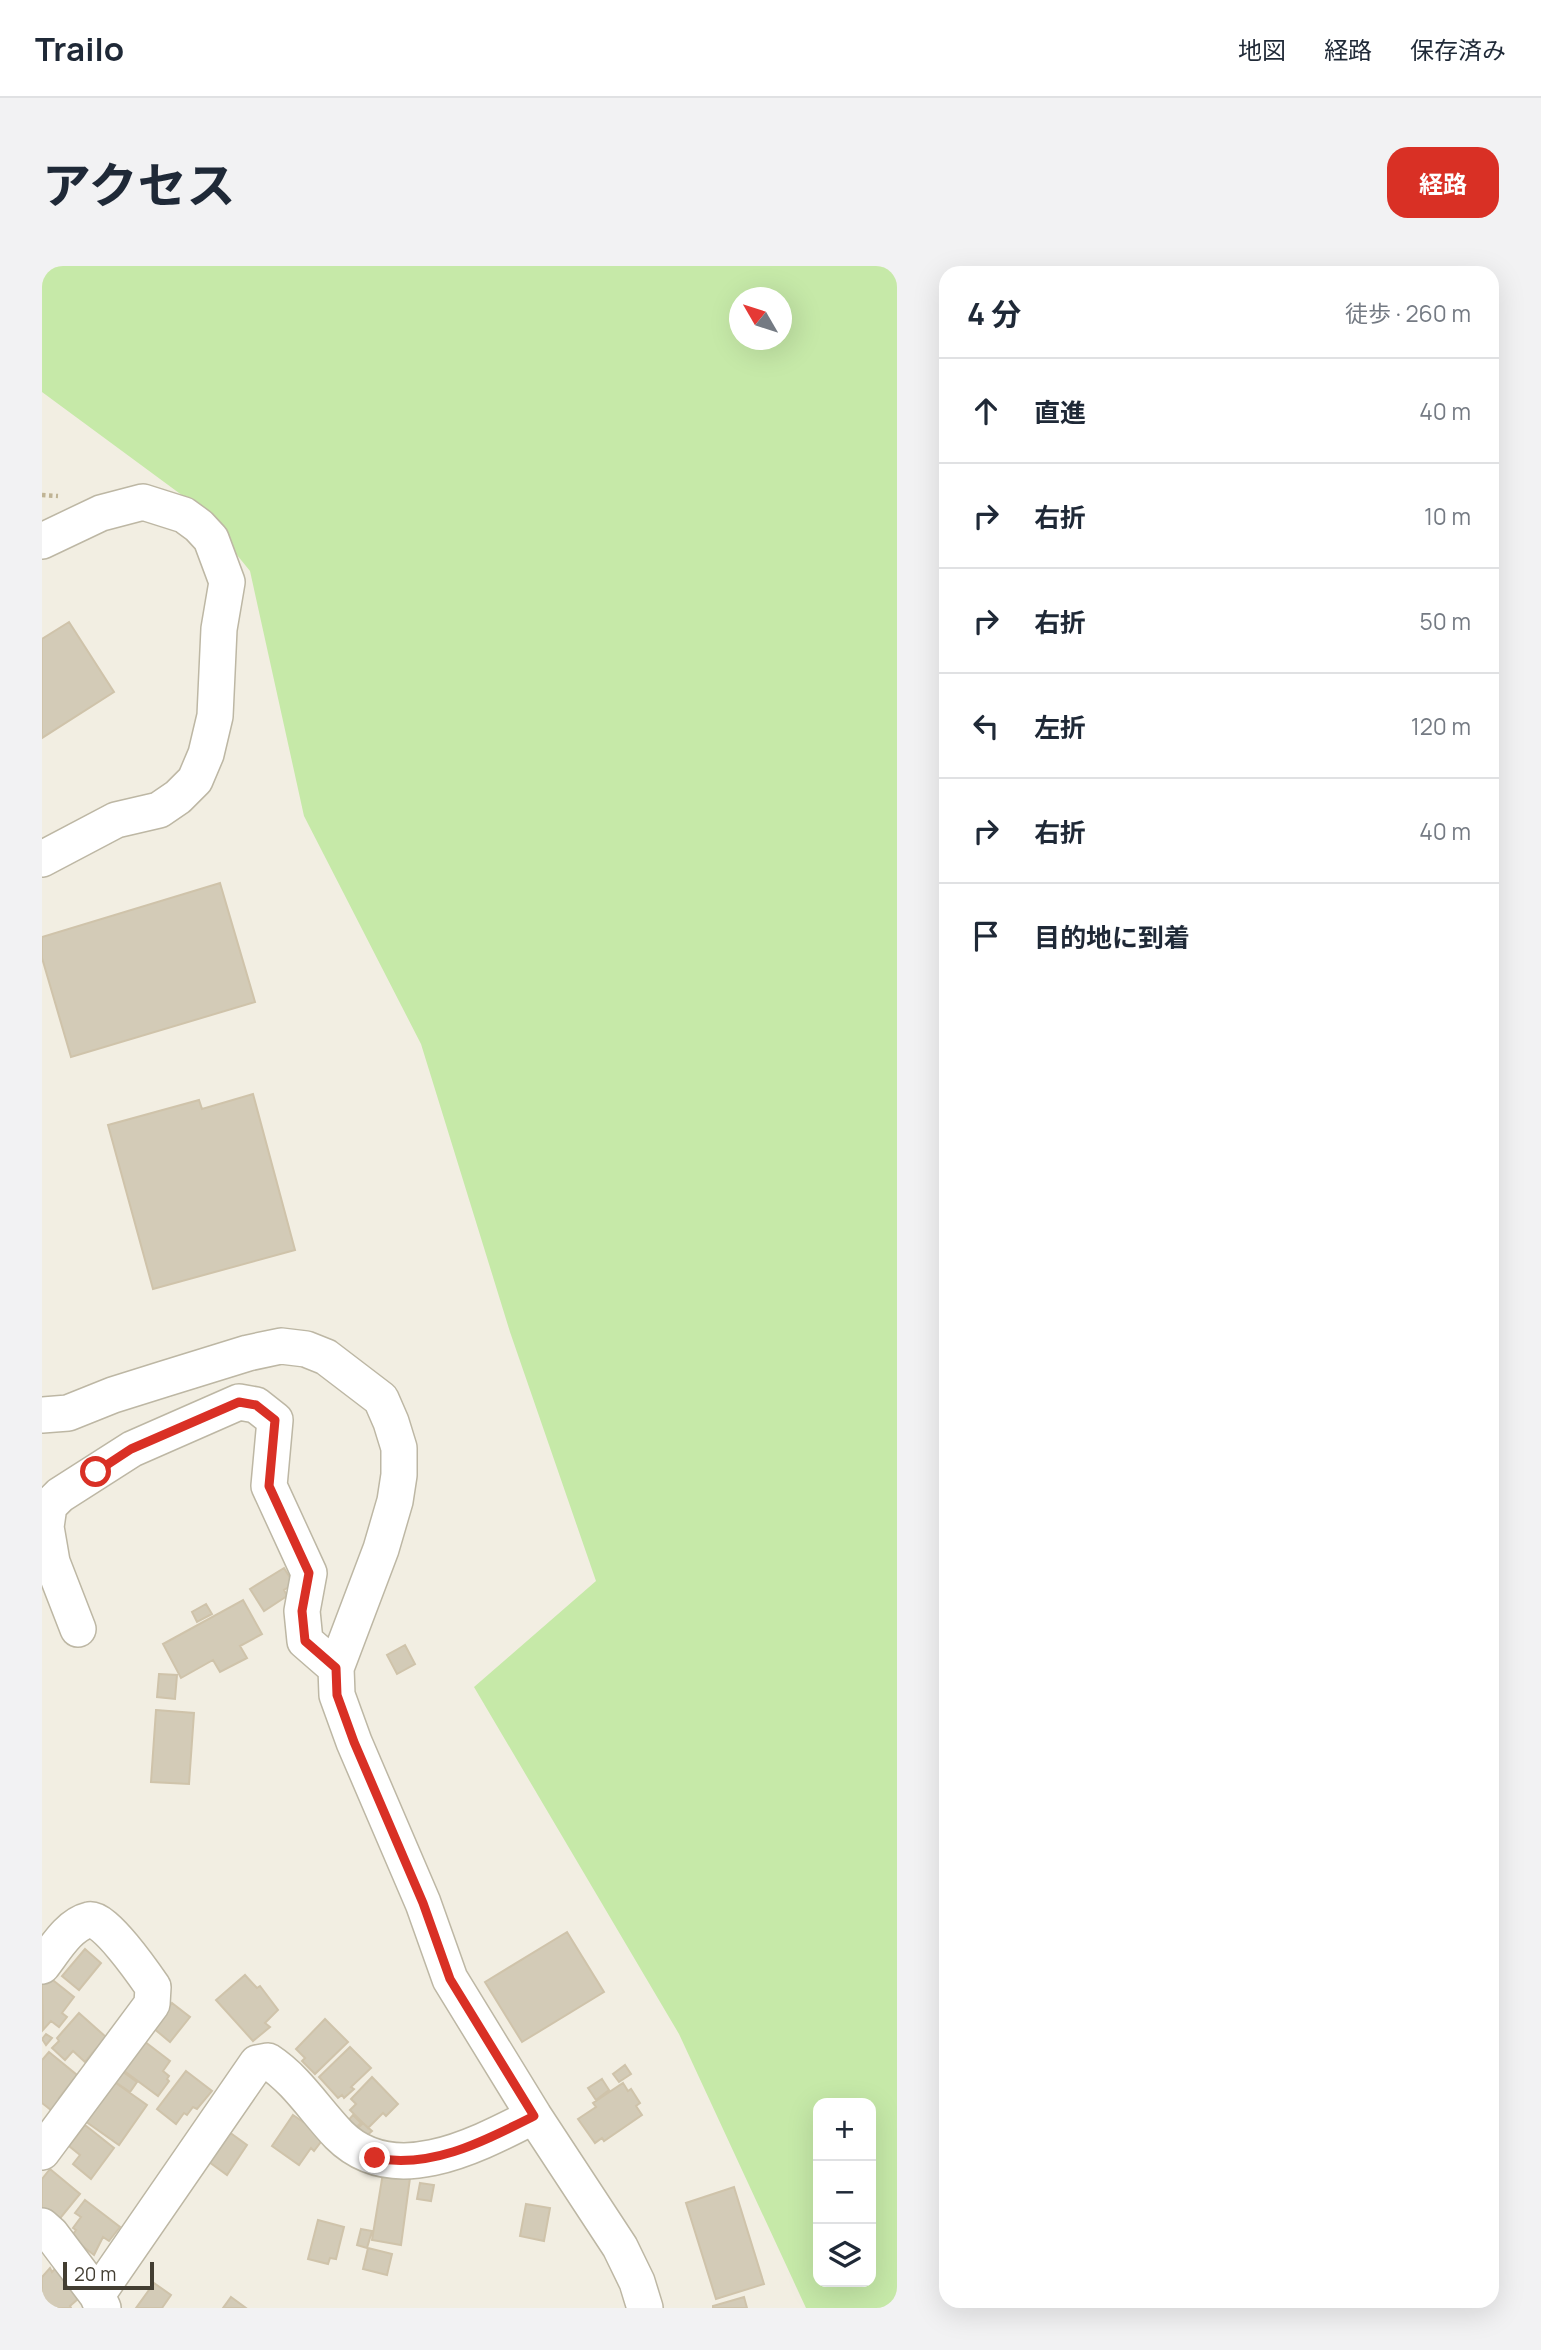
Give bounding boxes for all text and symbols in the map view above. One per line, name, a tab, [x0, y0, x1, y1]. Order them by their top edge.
text: Trailo	[35, 26, 124, 71]
text: 地図	[1238, 33, 1286, 66]
text: 経路	[1324, 33, 1372, 66]
text: 保存済み	[1410, 33, 1506, 66]
button: 経路	[1387, 147, 1499, 218]
text: アクセス	[42, 151, 236, 218]
north arrow	[729, 287, 792, 350]
text: 4 分	[967, 293, 1021, 334]
text: 徒歩 · 260 m	[1345, 297, 1471, 329]
icon: ahead	[967, 392, 1005, 430]
text: 直進	[1034, 394, 1086, 430]
text: 40 m	[1419, 395, 1471, 427]
icon: right	[967, 497, 1005, 535]
text: 右折	[1034, 499, 1086, 535]
text: 10 m	[1424, 500, 1471, 532]
icon: right	[967, 602, 1005, 640]
text: 右折	[1034, 604, 1086, 640]
text: 50 m	[1420, 605, 1471, 637]
icon: left	[967, 707, 1005, 745]
text: 左折	[1034, 709, 1086, 745]
text: 120 m	[1411, 710, 1471, 742]
icon: right	[967, 812, 1005, 850]
text: 右折	[1034, 814, 1086, 850]
text: 40 m	[1419, 815, 1471, 847]
icon: arrive	[967, 917, 1005, 955]
text: 目的地に到着	[1034, 919, 1190, 955]
route start	[80, 1456, 111, 1487]
map controls	[813, 2098, 876, 2287]
button: +	[813, 2098, 876, 2161]
route end	[359, 2142, 390, 2173]
button: −	[813, 2161, 876, 2224]
button: layers	[813, 2224, 876, 2287]
scale bar	[63, 2259, 154, 2291]
text: 20 m	[74, 2261, 116, 2287]

